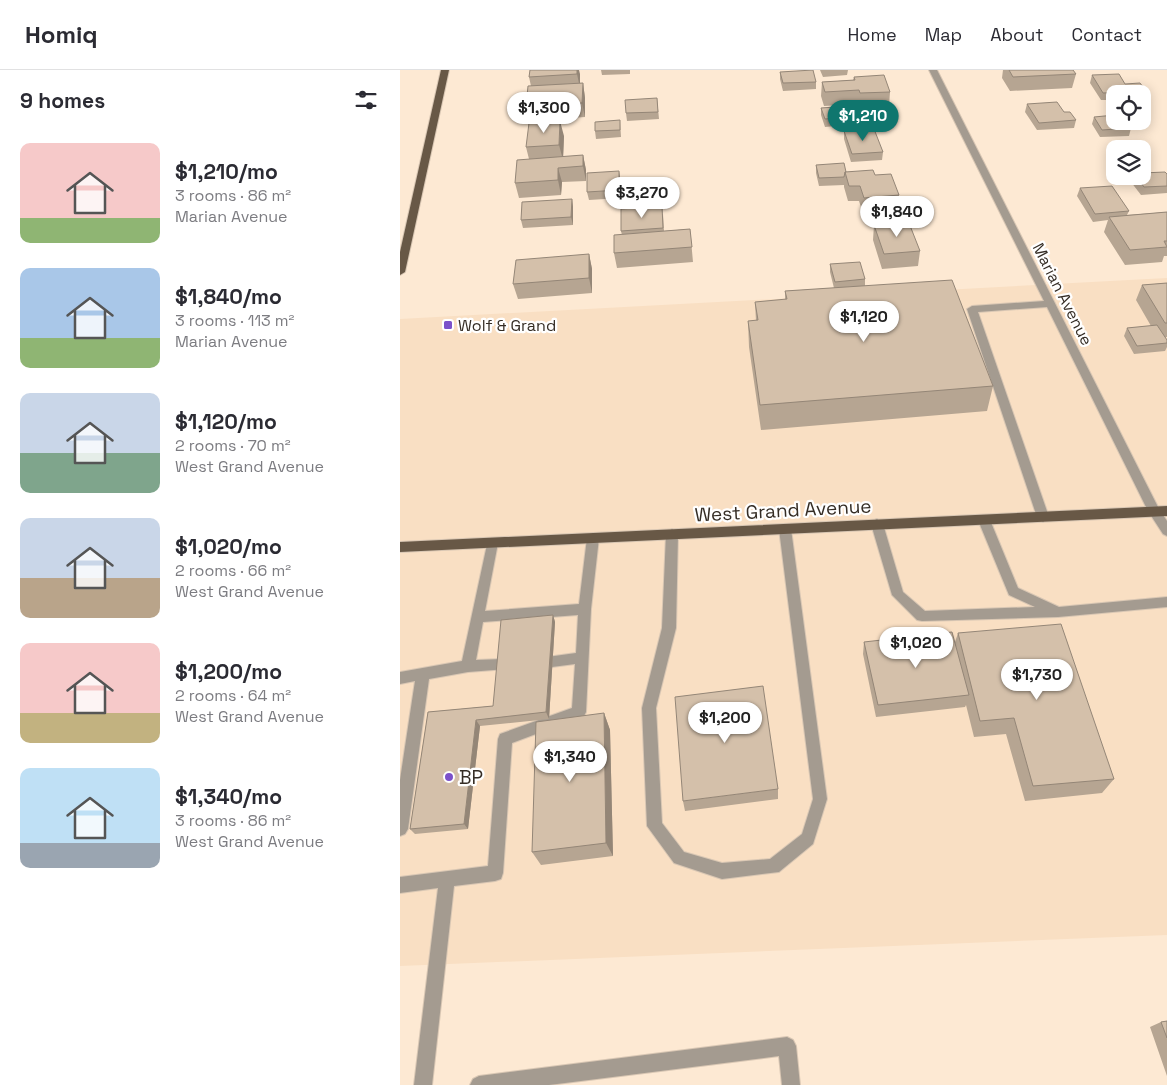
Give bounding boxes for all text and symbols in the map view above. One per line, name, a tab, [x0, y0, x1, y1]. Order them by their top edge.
text: Homiq	[25, 19, 98, 50]
text: Home	[848, 23, 897, 46]
text: Map	[925, 23, 962, 46]
text: About	[990, 23, 1044, 46]
text: Contact	[1072, 23, 1142, 46]
map controls	[1106, 85, 1151, 185]
button: locate	[1106, 85, 1151, 130]
icon: filters	[352, 86, 380, 114]
text: 9 homes	[20, 87, 105, 114]
pin: $1,300	[503, 92, 585, 134]
text: $1,300	[518, 97, 570, 118]
pin: $1,210	[822, 100, 904, 142]
text: $1,210	[839, 105, 887, 126]
button: layers	[1106, 140, 1151, 185]
text: $1,210/mo	[175, 158, 278, 185]
icon: home	[60, 163, 120, 223]
pin: $3,270	[601, 176, 683, 219]
text: $3,270	[616, 182, 668, 203]
text: 3 rooms · 86 m²	[175, 185, 291, 206]
pin: $1,840	[856, 196, 938, 238]
text: $1,840	[871, 201, 923, 222]
text: Marian Avenue	[175, 206, 287, 227]
street label: Marian Avenue	[1028, 239, 1097, 349]
text: $1,840/mo	[175, 283, 282, 310]
icon: home	[60, 288, 120, 348]
pin: $1,120	[823, 300, 905, 343]
text: $1,120	[840, 306, 888, 327]
text: 3 rooms · 113 m²	[175, 310, 294, 331]
place label: Wolf & Grand	[458, 315, 556, 336]
marker: Wolf & Grand	[442, 319, 454, 331]
text: Marian Avenue	[175, 331, 287, 352]
text: $1,120/mo	[175, 408, 277, 435]
icon: home	[60, 413, 120, 473]
text: 2 rooms · 70 m²	[175, 435, 291, 456]
text: West Grand Avenue	[175, 456, 324, 477]
street label: West Grand Avenue	[694, 493, 872, 528]
text: $1,020/mo	[175, 533, 282, 560]
icon: home	[60, 538, 120, 598]
text: 2 rooms · 66 m²	[175, 560, 291, 581]
text: West Grand Avenue	[175, 581, 324, 602]
pin: $1,020	[875, 626, 957, 669]
text: $1,020	[890, 632, 942, 653]
text: $1,200/mo	[175, 658, 282, 685]
pin: $1,730	[996, 658, 1078, 701]
icon: home	[60, 663, 120, 723]
text: $1,730	[1012, 664, 1062, 685]
text: 2 rooms · 64 m²	[175, 685, 291, 706]
pin: $1,200	[684, 702, 766, 744]
text: West Grand Avenue	[175, 706, 324, 727]
text: $1,200	[699, 707, 751, 728]
pin: $1,340	[529, 740, 611, 783]
text: $1,340	[544, 746, 596, 767]
place label: BP	[459, 765, 483, 790]
marker: BP	[443, 771, 455, 783]
text: $1,340/mo	[175, 783, 282, 810]
icon: home	[60, 788, 120, 848]
text: 3 rooms · 86 m²	[175, 810, 291, 831]
text: West Grand Avenue	[175, 831, 324, 852]

